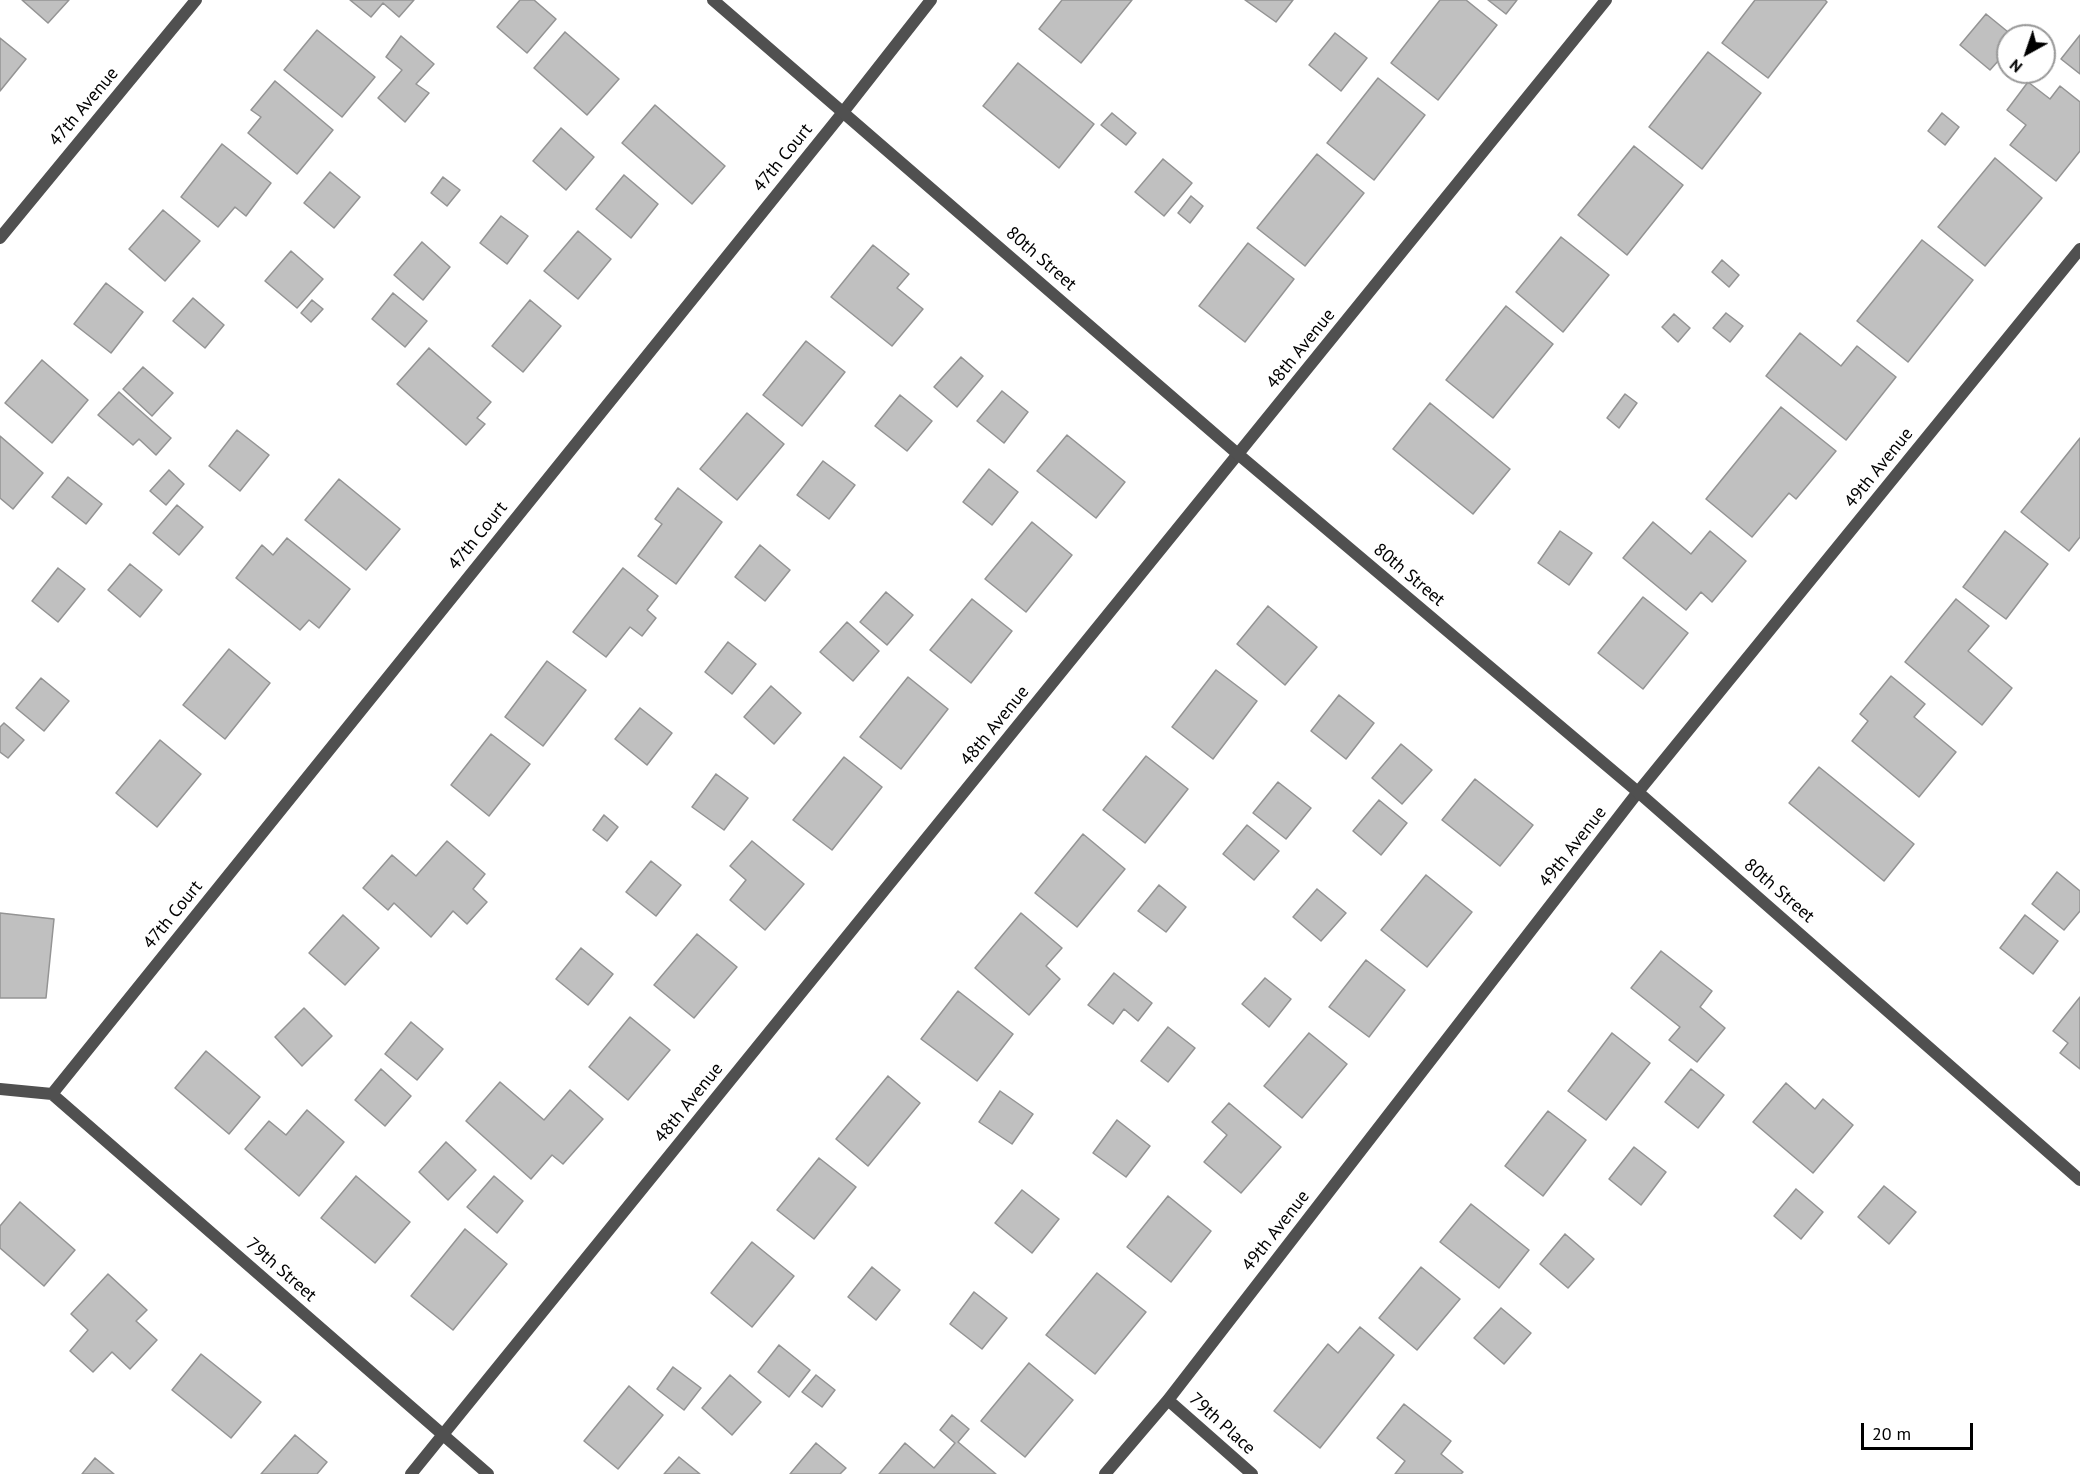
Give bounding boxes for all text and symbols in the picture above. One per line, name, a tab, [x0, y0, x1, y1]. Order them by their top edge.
north arrow	[1996, 24, 2056, 84]
text: N	[2005, 55, 2026, 77]
street label: 47th Avenue	[45, 63, 123, 151]
street label: 47th Court	[749, 119, 817, 197]
street label: 80th Street	[1001, 223, 1081, 295]
street label: 48th Avenue	[1262, 305, 1340, 393]
street label: 49th Avenue	[1840, 424, 1918, 512]
street label: 47th Court	[444, 497, 512, 575]
street label: 80th Street	[1369, 539, 1449, 611]
street label: 48th Avenue	[956, 682, 1034, 770]
street label: 49th Avenue	[1535, 802, 1611, 892]
street label: 80th Street	[1739, 855, 1819, 927]
street label: 47th Court	[139, 876, 207, 954]
street label: 48th Avenue	[650, 1059, 728, 1147]
street label: 49th Avenue	[1238, 1186, 1314, 1276]
street label: 79th Street	[241, 1234, 321, 1306]
street label: 79th Place	[1185, 1389, 1259, 1459]
scale bar	[1864, 1411, 1976, 1449]
text: 20 m	[1872, 1422, 1911, 1445]

